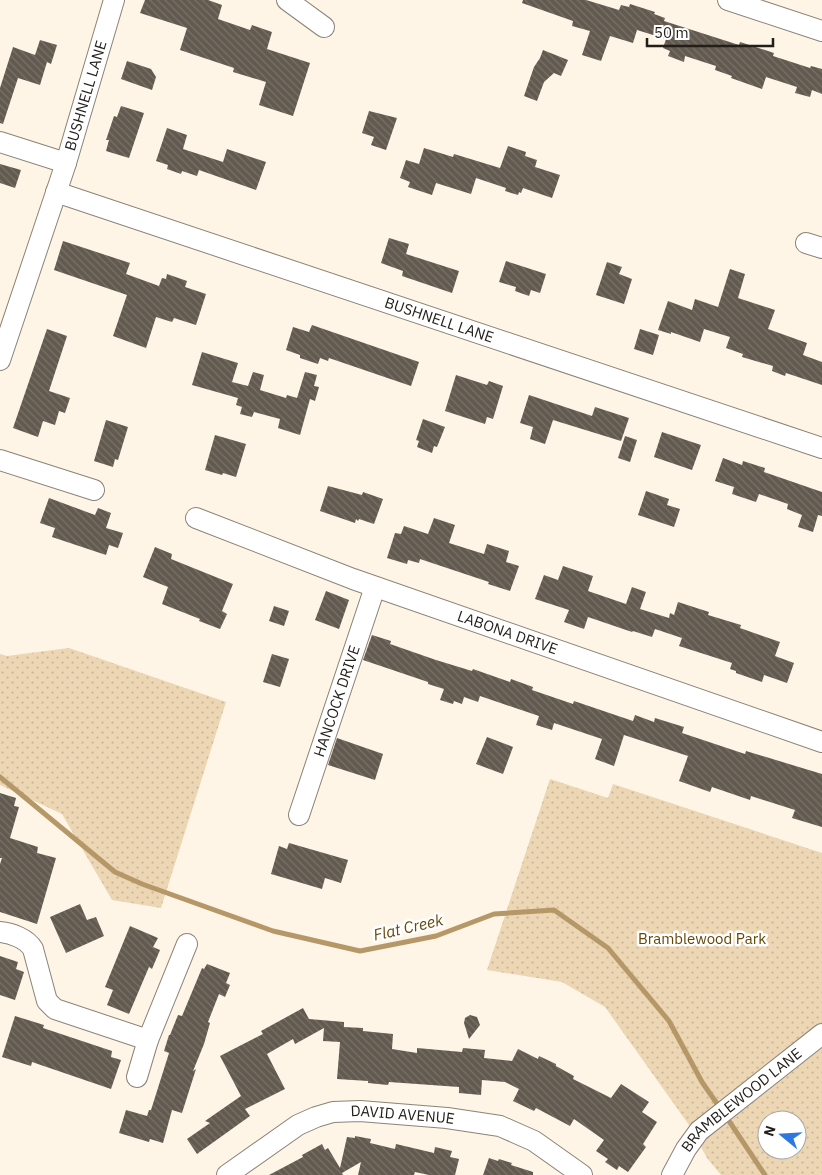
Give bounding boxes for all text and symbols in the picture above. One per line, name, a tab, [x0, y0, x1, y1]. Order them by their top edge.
scale bar	[647, 15, 773, 47]
text: 50 m	[654, 23, 689, 42]
street label: BUSHNELL LANE	[60, 38, 111, 153]
street label: BUSHNELL LANE	[382, 292, 496, 347]
street label: LABONA DRIVE	[455, 606, 560, 658]
street label: HANCOCK DRIVE	[309, 643, 364, 759]
water label: Flat Creek	[371, 909, 446, 945]
park label: Bramblewood Park	[638, 929, 766, 948]
street label: BRAMBLEWOOD LANE	[681, 1044, 807, 1160]
street label: DAVID AVENUE	[350, 1101, 456, 1128]
north arrow	[757, 1110, 807, 1160]

